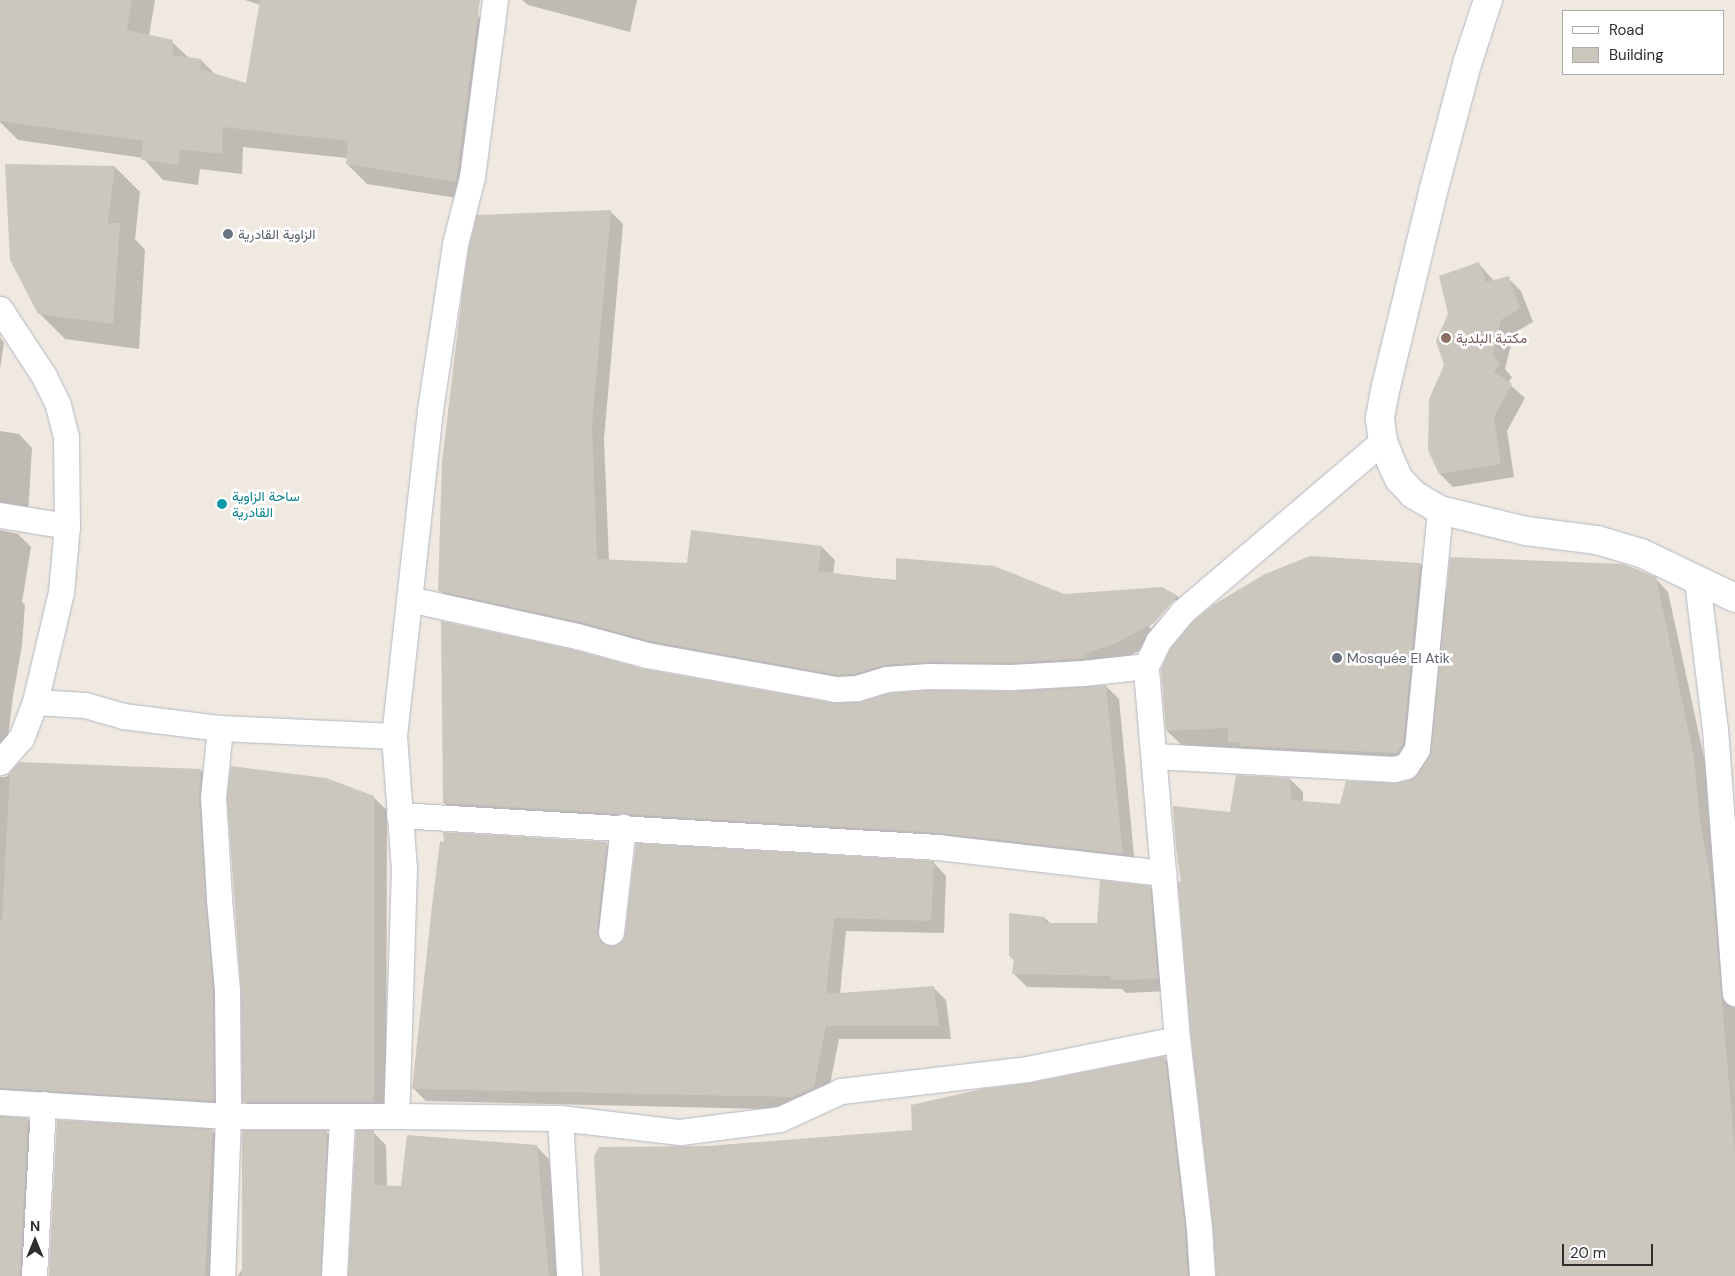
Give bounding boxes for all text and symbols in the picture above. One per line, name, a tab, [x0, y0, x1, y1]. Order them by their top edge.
legend	[1562, 10, 1725, 75]
text: Road	[1609, 20, 1644, 40]
text: Building	[1609, 45, 1664, 65]
place label: الزاوية القادرية	[238, 226, 316, 242]
marker: الزاوية القادرية	[222, 228, 234, 240]
place label: مكتبة البلدية	[1456, 330, 1527, 346]
marker: مكتبة البلدية	[1440, 332, 1452, 344]
place label: ساحة الزاوية القادرية	[232, 488, 300, 520]
marker: ساحة الزاوية القادرية	[216, 498, 228, 510]
place label: Mosquée El Atik	[1347, 650, 1450, 666]
marker: Mosquée El Atik	[1331, 652, 1343, 664]
north arrow	[10, 1216, 60, 1266]
text: N	[30, 1217, 40, 1235]
scale bar	[1565, 1234, 1656, 1266]
text: 20 m	[1570, 1243, 1606, 1263]

